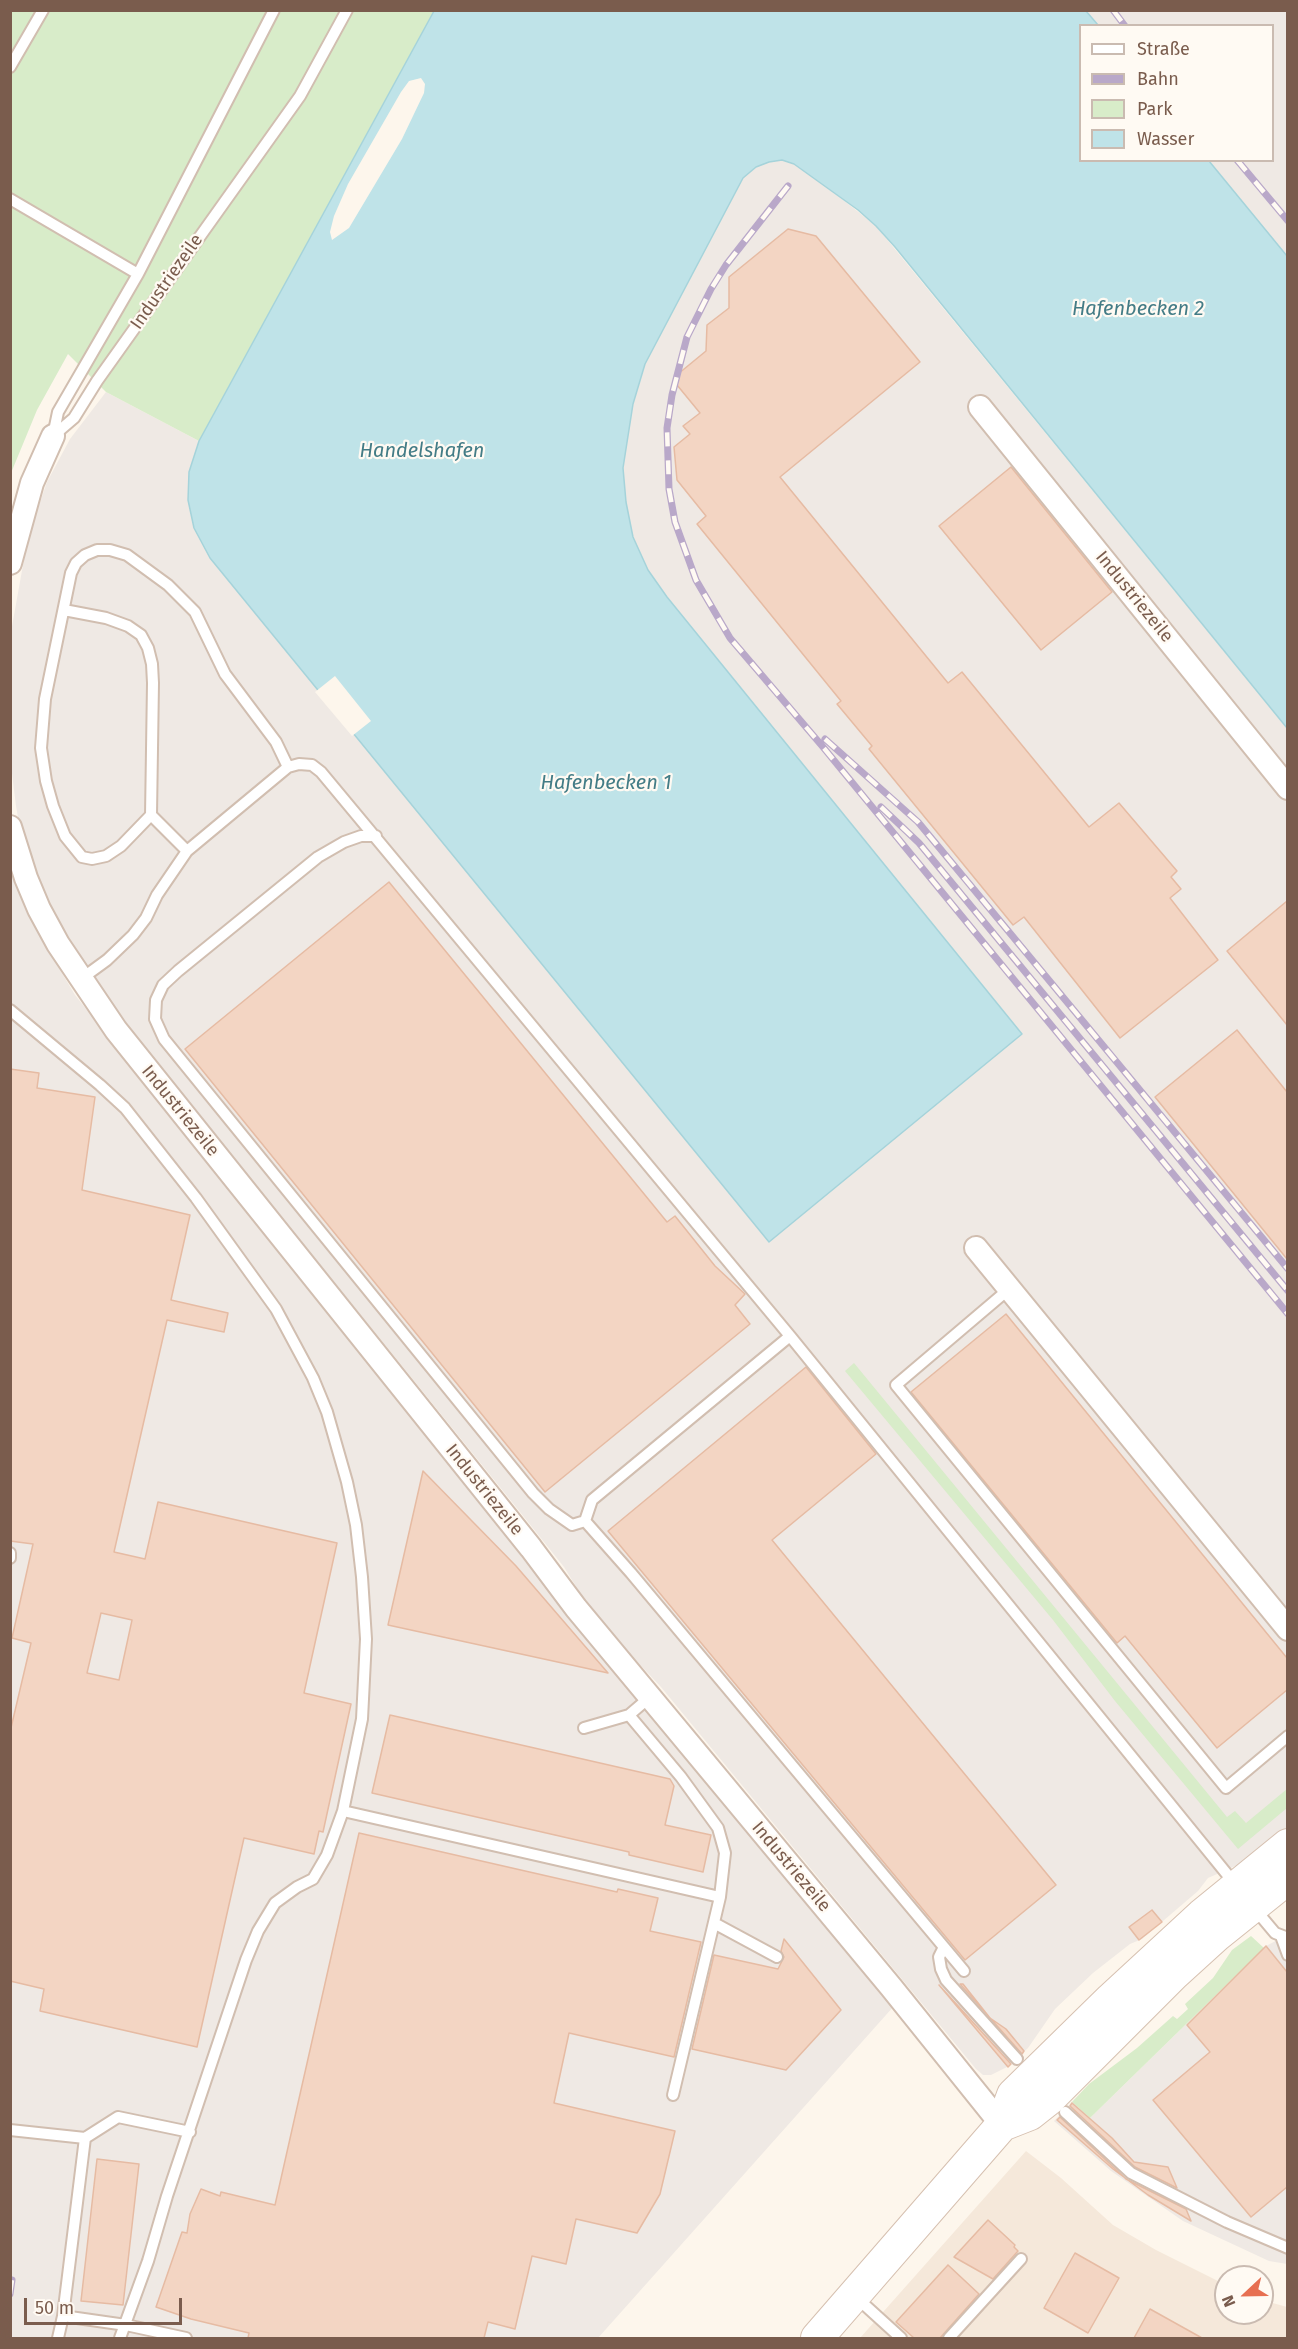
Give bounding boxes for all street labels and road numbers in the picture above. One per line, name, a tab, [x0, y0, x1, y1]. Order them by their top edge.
street label: Industriezeile	[126, 230, 208, 334]
street label: Industriezeile	[1091, 547, 1177, 647]
street label: Industriezeile	[137, 1061, 223, 1161]
street label: Industriezeile	[441, 1440, 527, 1540]
street label: Industriezeile	[747, 1817, 835, 1917]

